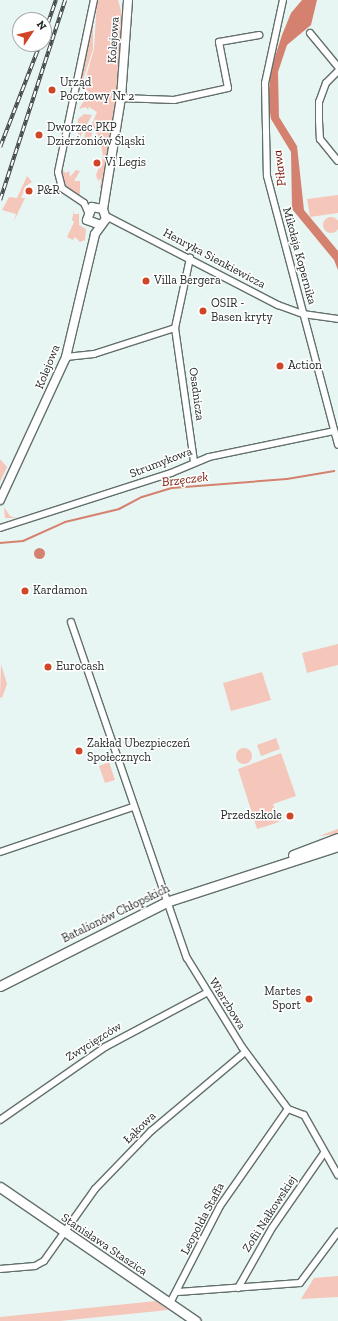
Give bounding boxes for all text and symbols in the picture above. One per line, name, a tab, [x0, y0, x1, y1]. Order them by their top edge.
north arrow	[12, 12, 52, 52]
street label: Kolejowa	[105, 16, 123, 64]
text: N	[34, 18, 49, 33]
place label: Urząd Pocztowy Nr 2	[60, 76, 135, 104]
marker: Urząd Pocztowy Nr 2	[47, 85, 57, 95]
place label: Dworzec PKP Dzierżoniów Śląski	[47, 121, 145, 149]
marker: Dworzec PKP Dzierżoniów Śląski	[34, 130, 44, 140]
water label: Piława	[270, 149, 290, 187]
place label: Vi Legis	[105, 156, 146, 170]
marker: Vi Legis	[92, 158, 102, 168]
place label: P&R	[37, 184, 60, 198]
marker: P&R	[24, 186, 34, 196]
street label: Mikołaja Kopernika	[279, 206, 319, 306]
street label: Henryka Sienkiewicza	[160, 226, 268, 292]
place label: Villa Bergera	[154, 274, 221, 288]
marker: Villa Bergera	[141, 276, 151, 286]
place label: OSIR - Basen kryty	[211, 297, 273, 325]
marker: OSIR - Basen kryty	[198, 306, 208, 316]
street label: Kolejowa	[33, 343, 63, 391]
place label: Action	[288, 359, 322, 373]
marker: Action	[275, 361, 285, 371]
street label: Osadnicza	[185, 366, 207, 422]
street label: Strumykowa	[128, 445, 194, 481]
water label: Brzęczek	[161, 469, 209, 491]
place label: Kardamon	[33, 584, 87, 598]
marker: Kardamon	[20, 586, 30, 596]
place label: Eurocash	[56, 660, 104, 674]
marker: Eurocash	[43, 662, 53, 672]
place label: Zakład Ubezpieczeń Społecznych	[87, 737, 190, 765]
marker: Zakład Ubezpieczeń Społecznych	[74, 746, 84, 756]
place label: Przedszkole	[220, 809, 282, 823]
marker: Przedszkole	[285, 811, 295, 821]
street label: Batalionów Chłopskich	[60, 882, 172, 946]
street label: Wierzbowa	[206, 976, 248, 1032]
place label: Martes Sport	[264, 985, 301, 1013]
marker: Martes Sport	[304, 994, 314, 1004]
street label: Zwycięzców	[64, 1019, 124, 1065]
street label: Łąkowa	[121, 1109, 159, 1147]
street label: Zofii Nałkowskiej	[240, 1173, 300, 1255]
street label: Leopolda Staffa	[178, 1181, 228, 1257]
street label: Stanisława Staszica	[58, 1211, 150, 1279]

